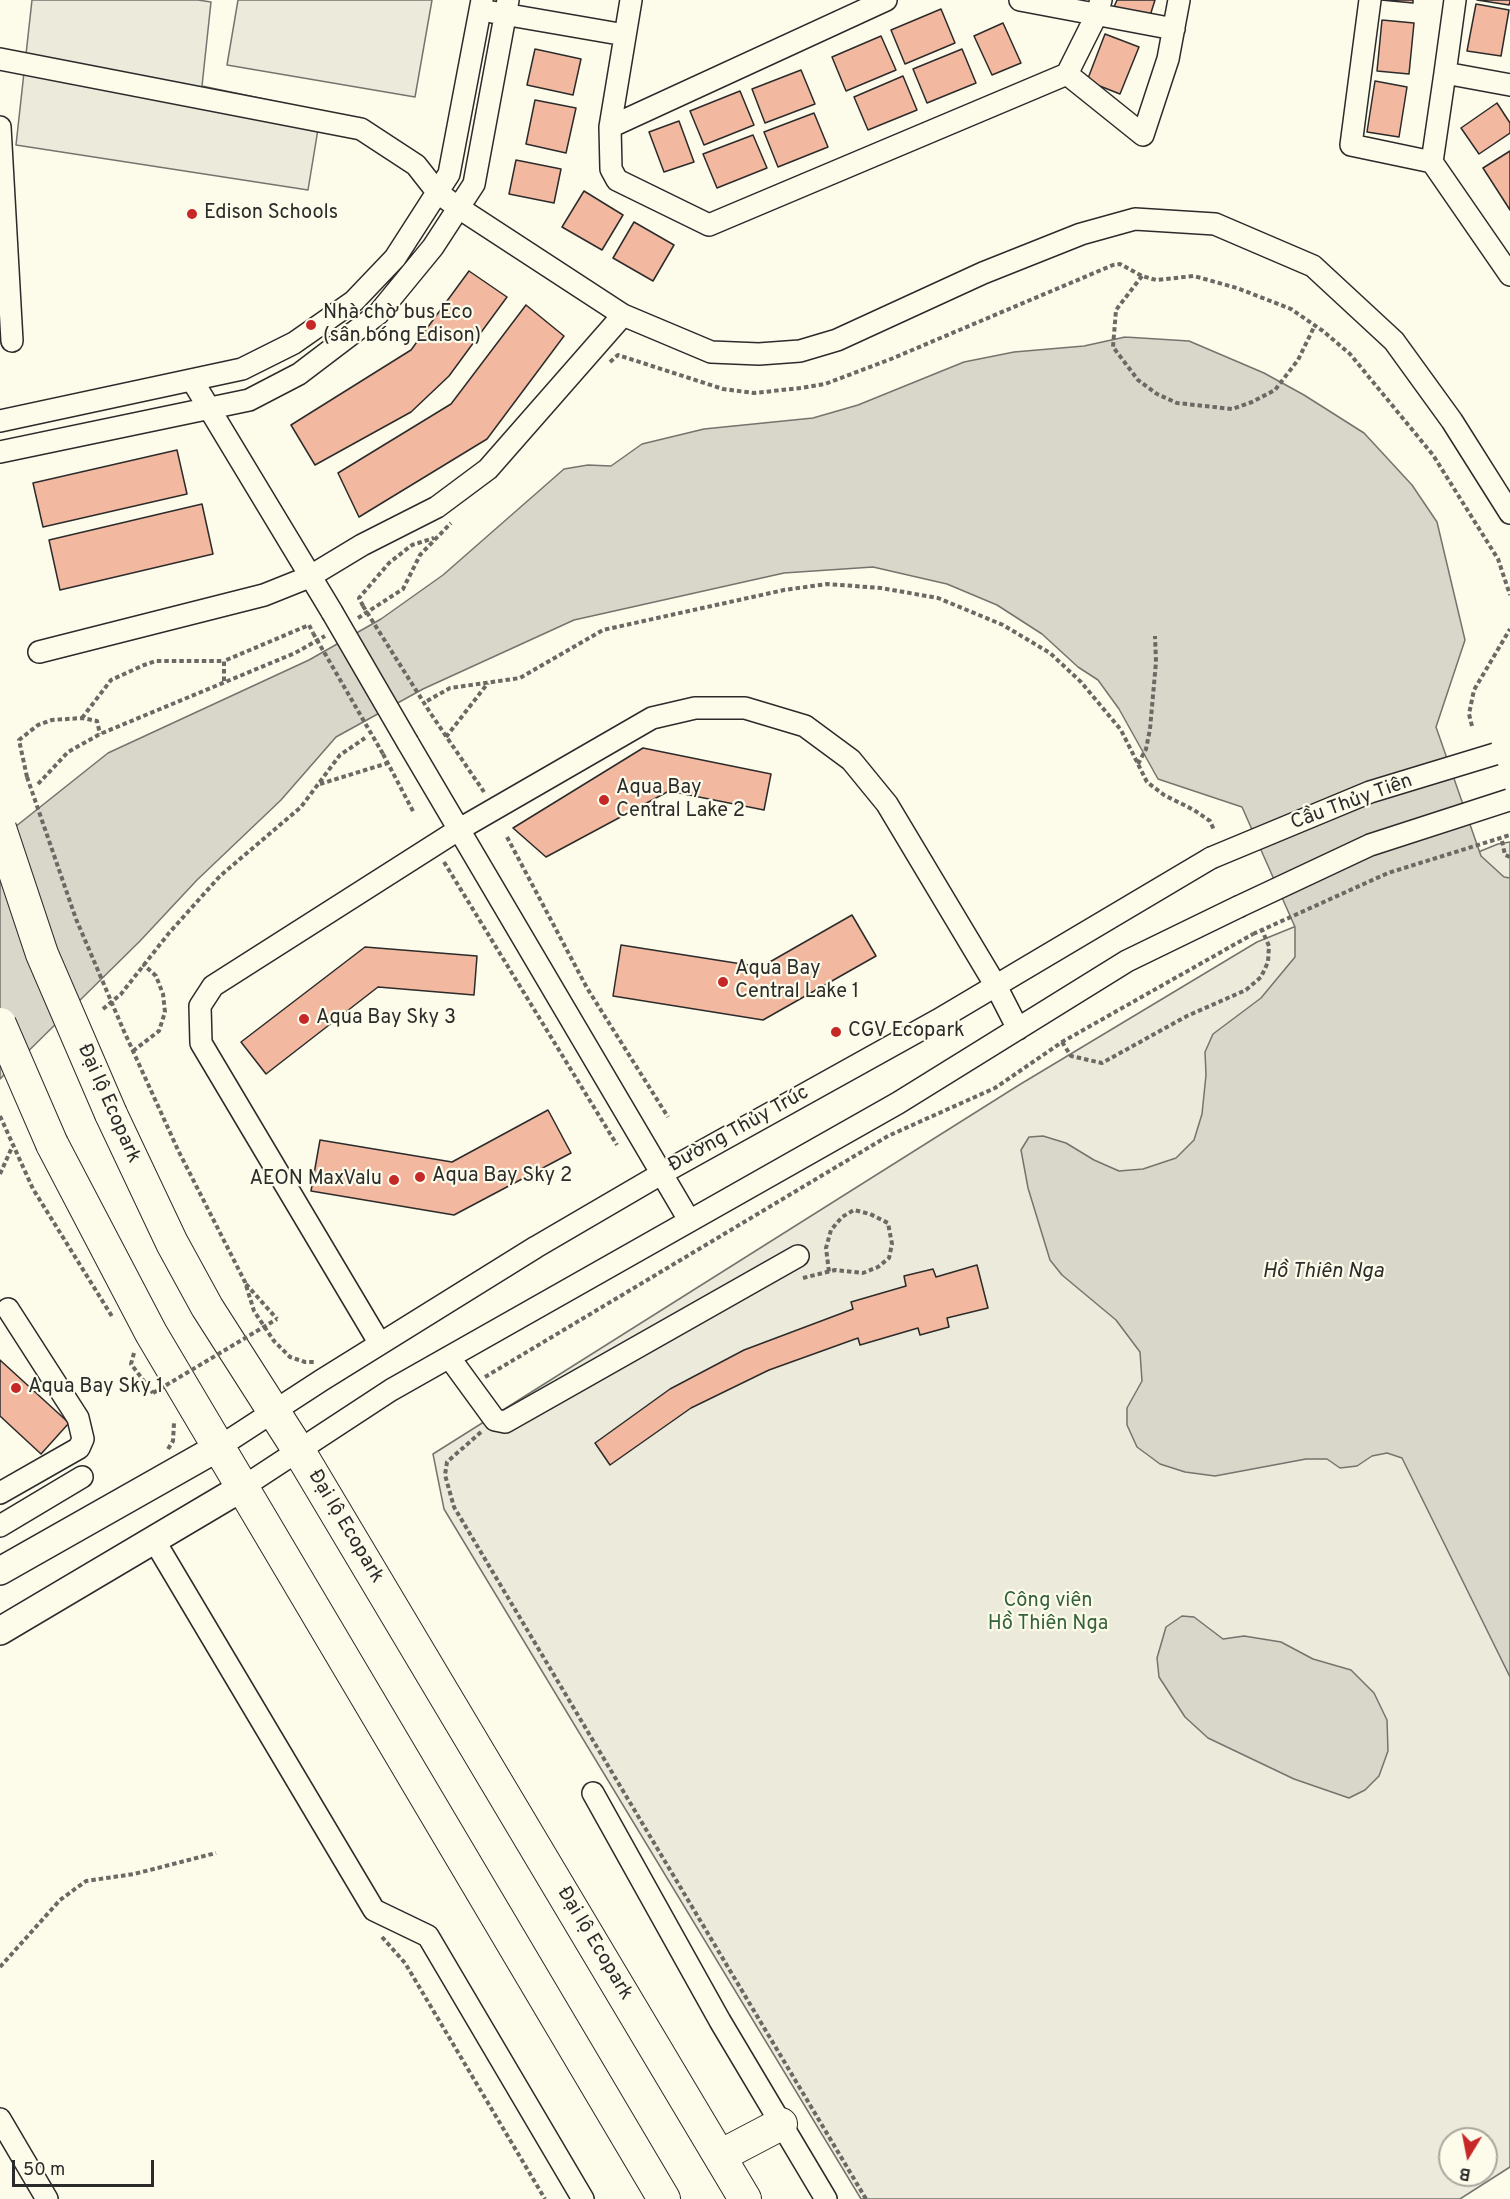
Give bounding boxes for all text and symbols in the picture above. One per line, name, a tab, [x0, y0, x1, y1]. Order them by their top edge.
place label: Edison Schools	[204, 202, 338, 226]
marker: Edison Schools	[185, 207, 199, 221]
place label: Nhà chờ bus Eco (sân bóng Edison)	[323, 302, 481, 349]
marker: Nhà chờ bus Eco (sân bóng Edison)	[304, 318, 318, 332]
street label: Cầu Thủy Tiên	[1288, 770, 1416, 836]
place label: Aqua Bay Central Lake 2	[616, 777, 745, 824]
marker: Aqua Bay Central Lake 2	[597, 793, 611, 807]
place label: Aqua Bay Central Lake 1	[735, 958, 859, 1005]
marker: Aqua Bay Central Lake 1	[716, 975, 730, 989]
place label: Aqua Bay Sky 3	[316, 1007, 456, 1031]
marker: Aqua Bay Sky 3	[297, 1012, 311, 1026]
place label: CGV Ecopark	[848, 1020, 965, 1044]
marker: CGV Ecopark	[829, 1025, 843, 1039]
street label: Đại lộ Ecopark	[71, 1041, 145, 1167]
street label: Đường Thủy Trúc	[665, 1082, 813, 1178]
place label: Aqua Bay Sky 2	[432, 1165, 572, 1189]
place label: AEON MaxValu	[249, 1168, 382, 1192]
marker: Aqua Bay Sky 2	[413, 1170, 427, 1184]
marker: AEON MaxValu	[387, 1173, 401, 1187]
water label: Hồ Thiên Nga	[1262, 1260, 1384, 1286]
place label: Aqua Bay Sky 1	[28, 1376, 163, 1400]
marker: Aqua Bay Sky 1	[9, 1381, 23, 1395]
street label: Đại lộ Ecopark	[302, 1466, 388, 1588]
park label: Công viên Hồ Thiên Nga	[988, 1590, 1108, 1637]
street label: Đại lộ Ecopark	[551, 1883, 637, 2005]
north arrow	[1438, 2127, 1498, 2187]
scale bar	[15, 2148, 158, 2186]
text: 50 m	[23, 2159, 65, 2182]
text: B	[1458, 2162, 1472, 2184]

